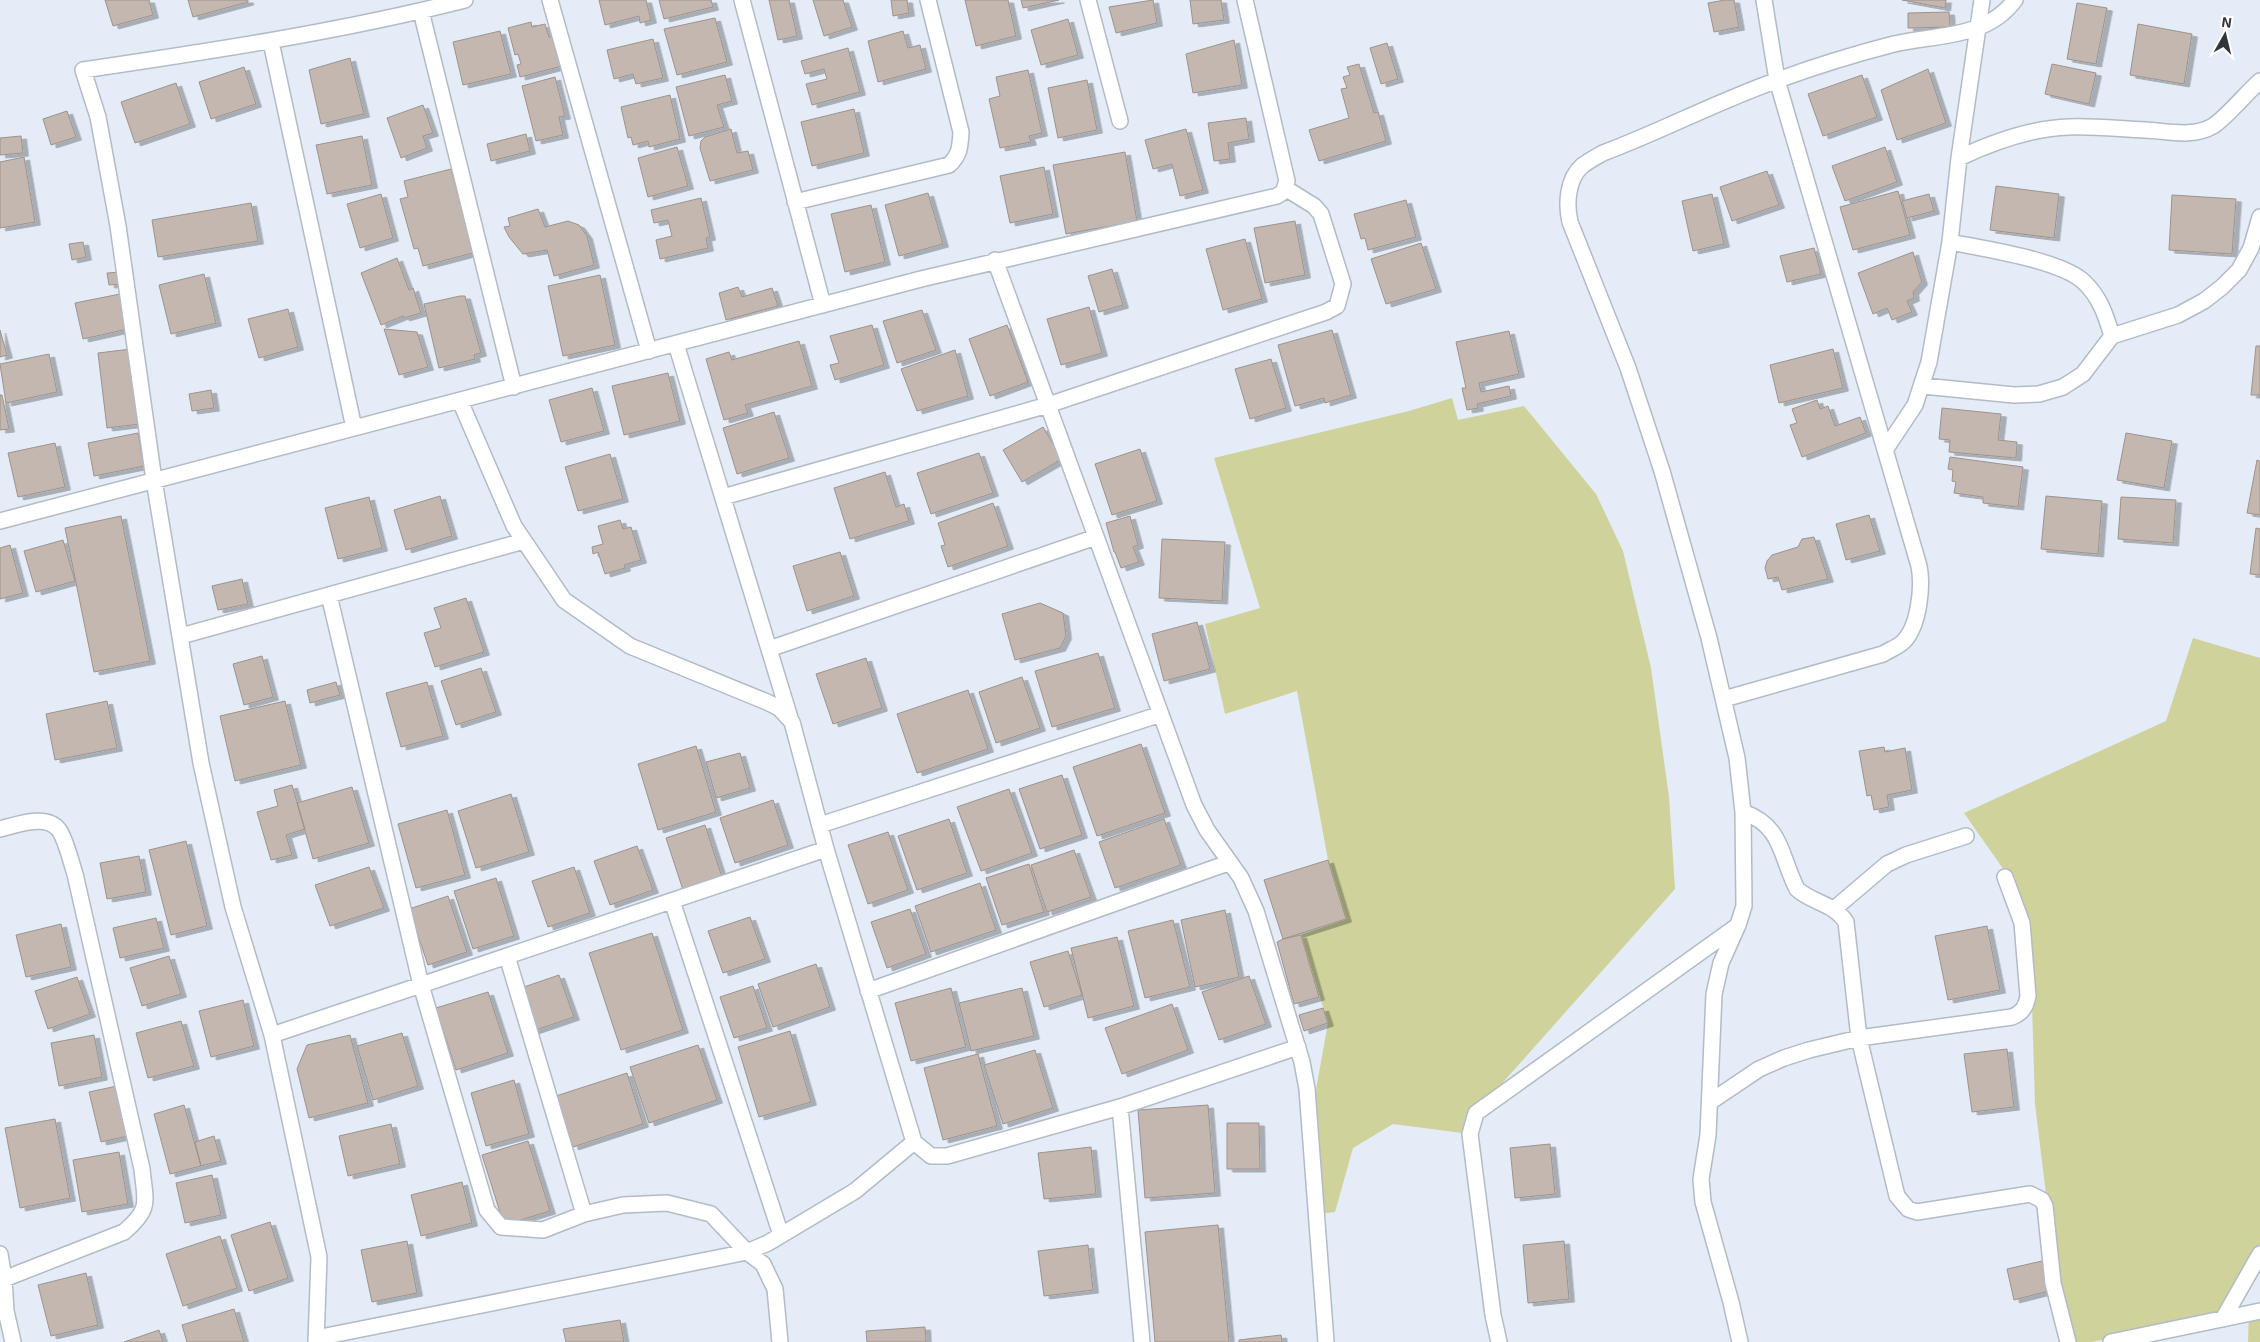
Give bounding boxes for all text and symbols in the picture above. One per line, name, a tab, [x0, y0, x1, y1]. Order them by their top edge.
north arrow	[2200, 10, 2250, 60]
text: N	[2221, 13, 2233, 31]

